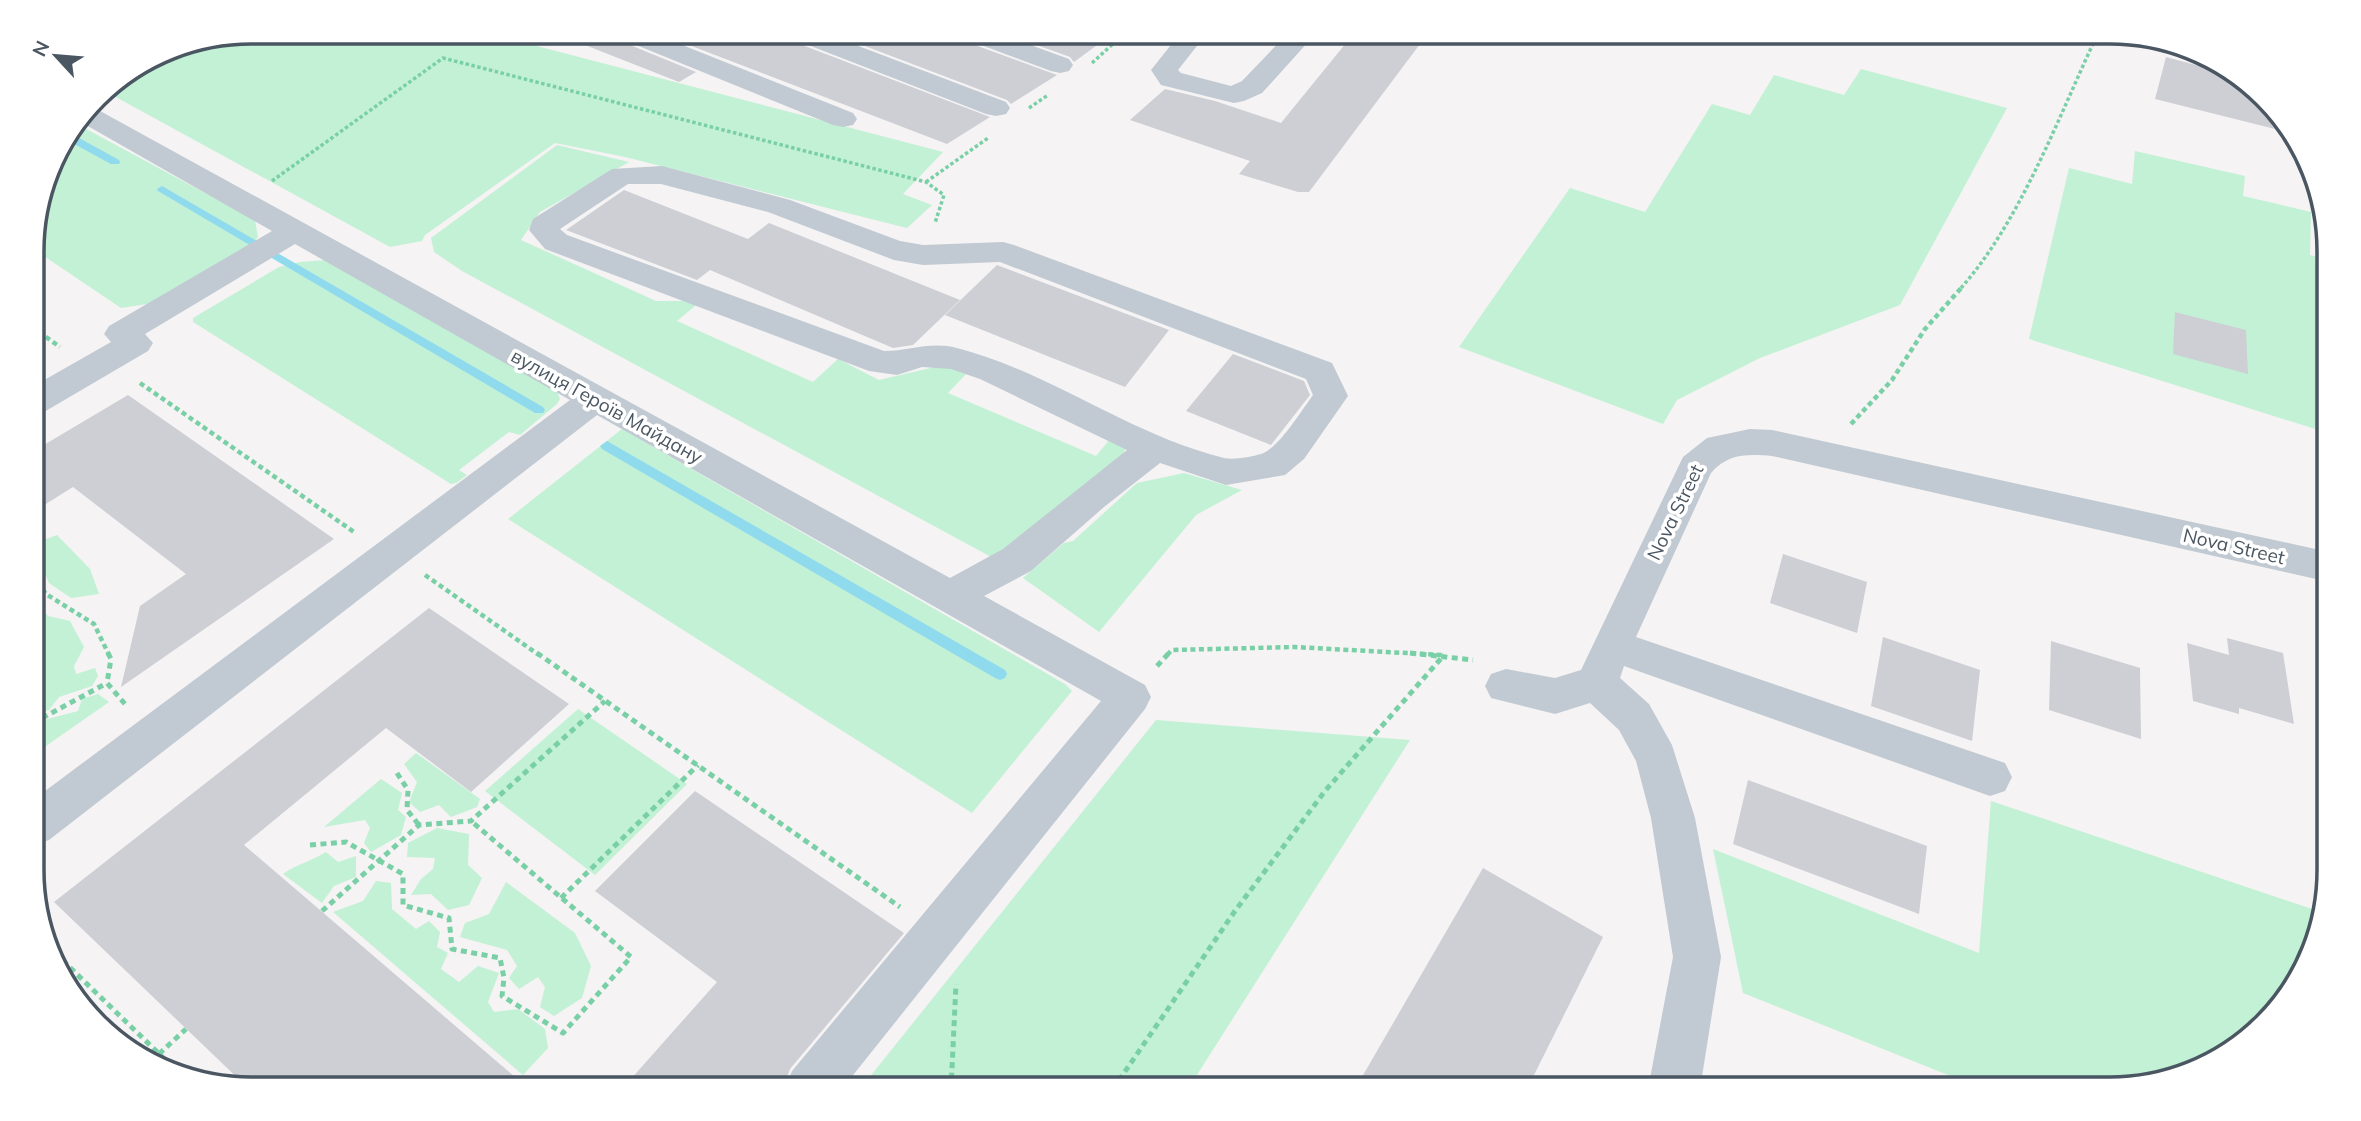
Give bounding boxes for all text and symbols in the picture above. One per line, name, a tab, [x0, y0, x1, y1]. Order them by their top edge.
north arrow	[21, 21, 91, 91]
text: N	[27, 37, 55, 60]
street label: вулиця Героїв Майдану	[507, 343, 707, 469]
street label: Nova Street	[1641, 460, 1709, 564]
street label: Nova Street	[2181, 523, 2288, 569]

